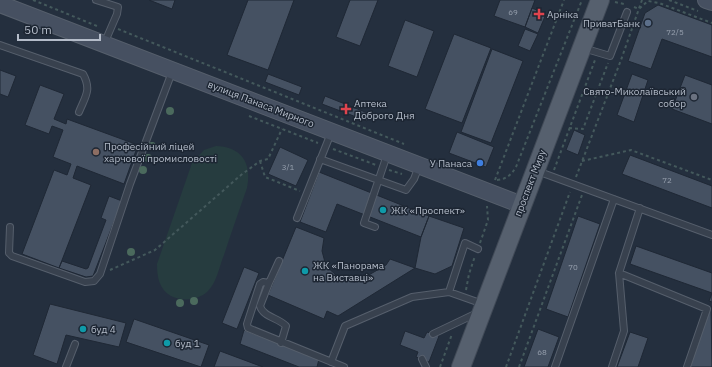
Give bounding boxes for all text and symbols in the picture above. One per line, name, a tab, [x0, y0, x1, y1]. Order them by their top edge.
house number: 69	[508, 7, 518, 17]
place label: Арніка	[547, 8, 579, 21]
marker: Арніка	[534, 9, 544, 19]
scale bar	[18, 16, 100, 42]
place label: ПриватБанк	[583, 17, 640, 30]
marker: ПриватБанк	[643, 18, 653, 28]
text: 50 m	[24, 22, 52, 37]
house number: 72/5	[666, 27, 684, 37]
street label: вулиця Панаса Мирного	[206, 78, 316, 130]
place label: Свято-Миколаївський собор	[583, 85, 686, 110]
marker: Свято-Миколаївський собор	[689, 92, 699, 102]
place label: Аптека Доброго Дня	[354, 97, 415, 122]
marker: Аптека Доброго Дня	[341, 104, 351, 114]
place label: Професійний ліцей харчової промисловості	[104, 140, 217, 165]
marker: Професійний ліцей харчової промисловості	[91, 147, 101, 157]
street label: проспект Миру	[511, 148, 549, 218]
place label: У Панаса	[430, 157, 473, 170]
marker: У Панаса	[475, 158, 485, 168]
house number: 3/1	[282, 162, 295, 172]
house number: 72	[662, 175, 672, 185]
place label: ЖК «Проспект»	[391, 204, 465, 217]
marker: ЖК «Проспект»	[378, 205, 388, 215]
place label: ЖК «Панорама на Виставці»	[313, 259, 385, 284]
house number: 70	[568, 262, 578, 272]
marker: ЖК «Панорама на Виставці»	[300, 266, 310, 276]
place label: буд 4	[91, 323, 116, 336]
marker: буд 4	[78, 324, 88, 334]
place label: буд 1	[175, 337, 200, 350]
marker: буд 1	[162, 338, 172, 348]
house number: 68	[537, 347, 547, 357]

